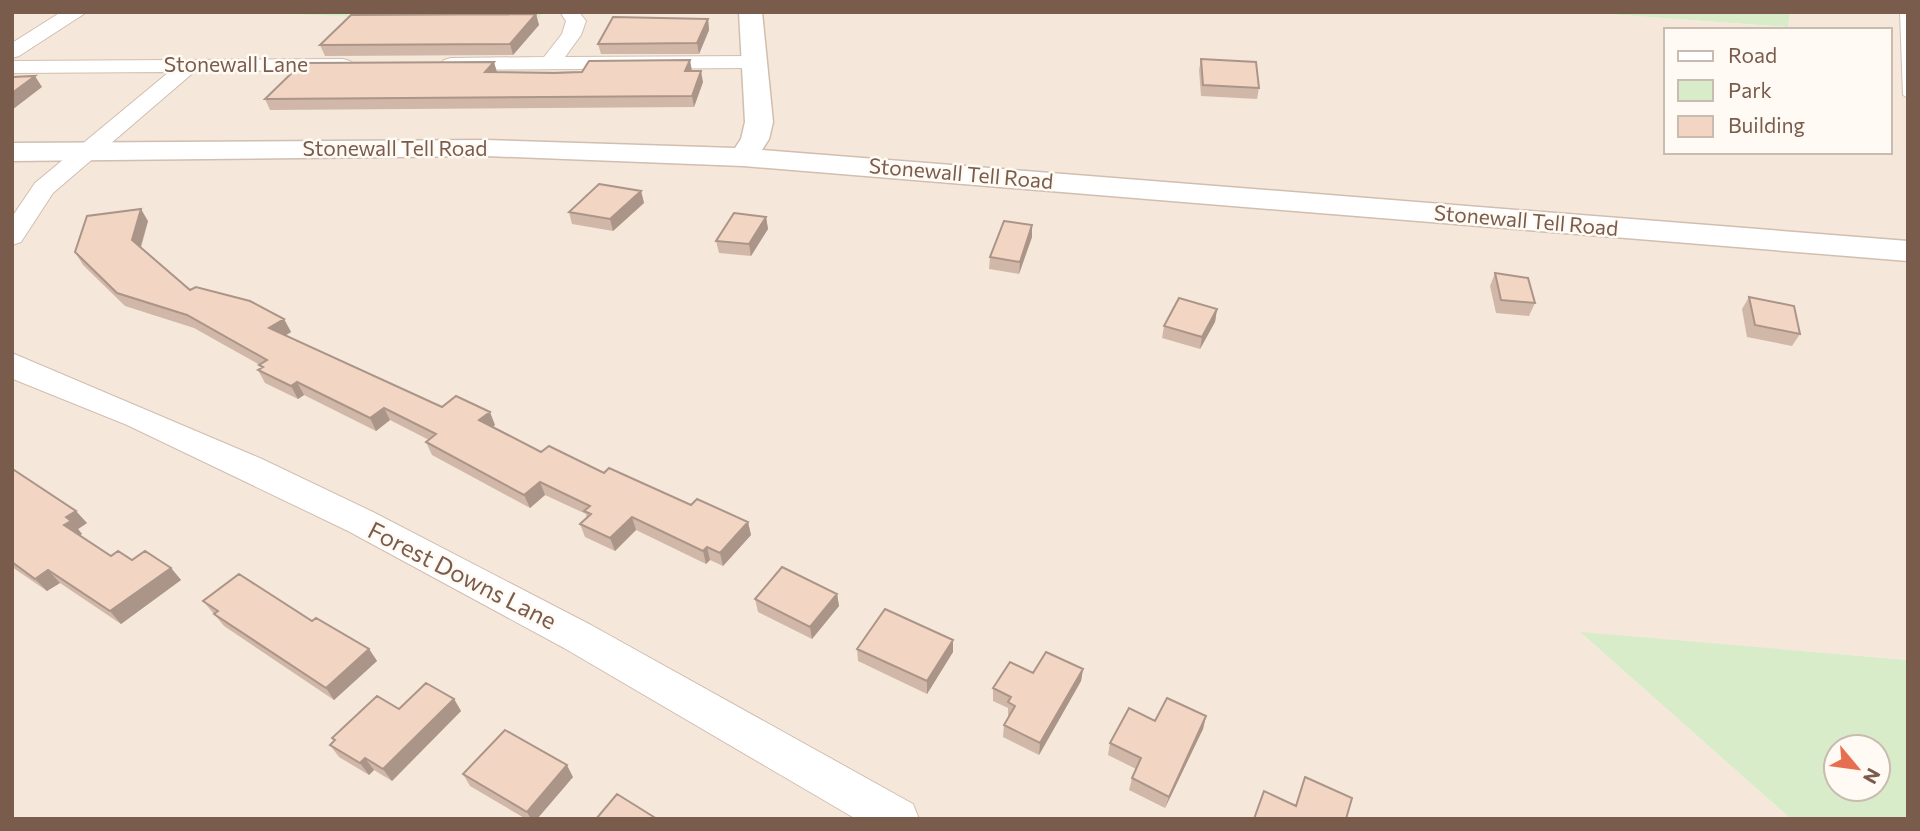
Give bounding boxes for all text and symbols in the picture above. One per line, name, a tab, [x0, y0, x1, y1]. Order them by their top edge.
legend	[1664, 28, 1892, 154]
text: Road	[1728, 42, 1777, 67]
street label: Stonewall Lane	[164, 51, 308, 76]
text: Park	[1728, 77, 1772, 102]
text: Building	[1728, 112, 1805, 137]
street label: Stonewall Tell Road	[303, 135, 487, 160]
street label: Stonewall Tell Road	[868, 152, 1054, 193]
street label: Stonewall Tell Road	[1433, 199, 1619, 240]
street label: Forest Downs Lane	[364, 515, 562, 635]
north arrow	[1822, 733, 1892, 803]
text: N	[1859, 765, 1886, 788]

